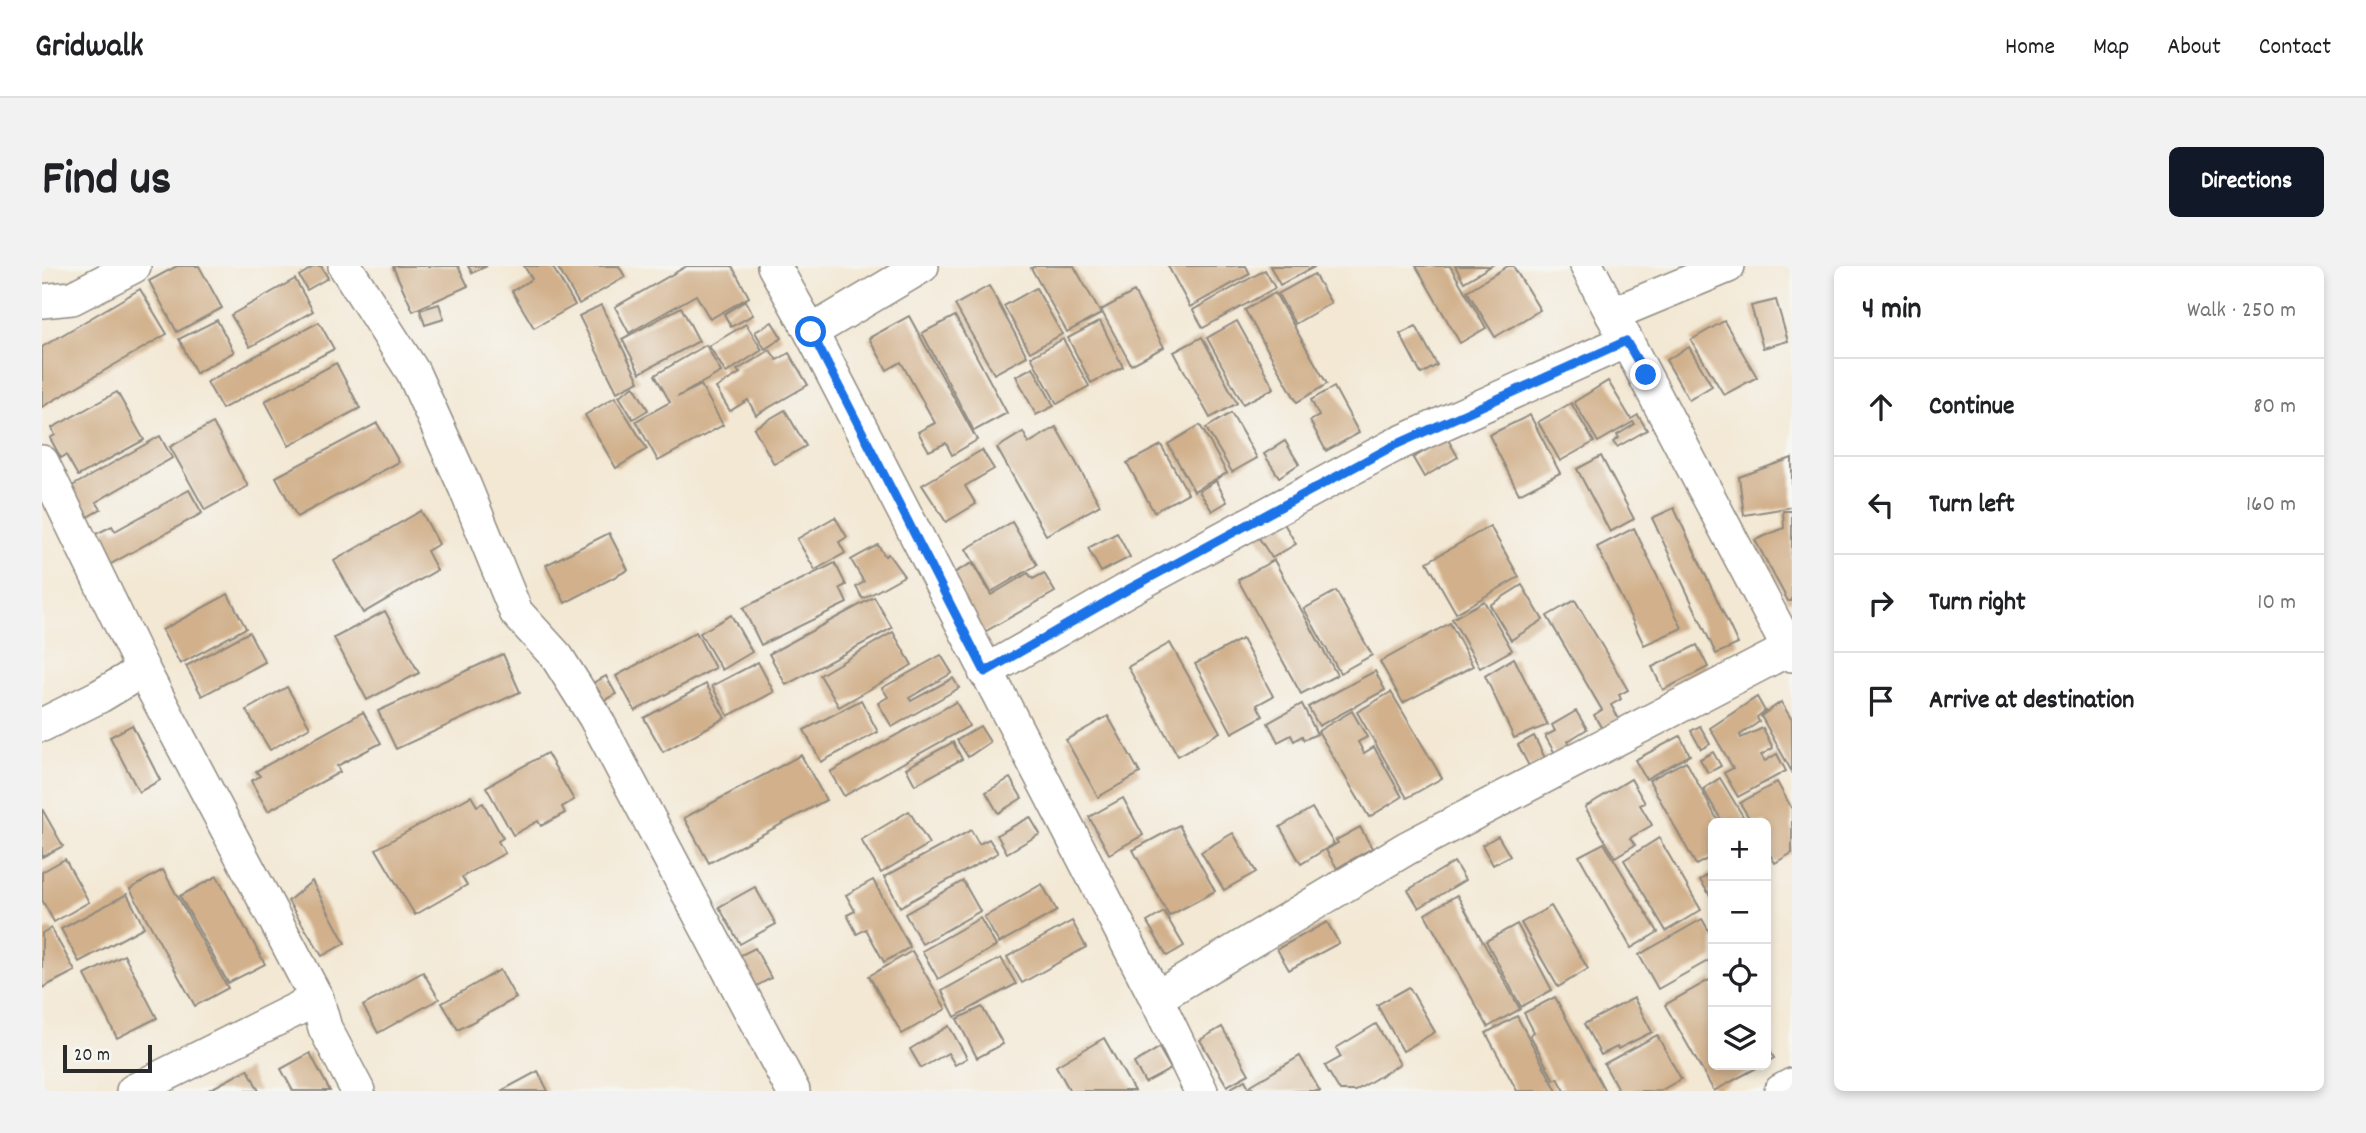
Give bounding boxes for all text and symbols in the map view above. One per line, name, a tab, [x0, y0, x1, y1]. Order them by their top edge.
text: Gridwalk	[35, 25, 144, 72]
text: Home	[2005, 31, 2055, 65]
text: Map	[2093, 31, 2129, 65]
text: About	[2167, 31, 2221, 65]
text: Contact	[2259, 31, 2331, 65]
text: Find us	[42, 147, 171, 217]
button: Directions	[2169, 147, 2324, 217]
text: 4 min	[1862, 290, 1921, 333]
text: Walk · 250 m	[2187, 295, 2296, 328]
route start	[795, 316, 826, 347]
route end	[1630, 359, 1661, 390]
icon: ahead	[1862, 388, 1900, 426]
text: Continue	[1929, 389, 2014, 426]
text: 80 m	[2253, 391, 2296, 424]
icon: left	[1862, 486, 1900, 524]
text: Turn left	[1929, 487, 2015, 524]
text: 160 m	[2246, 489, 2296, 522]
icon: right	[1862, 584, 1900, 622]
text: Turn right	[1929, 585, 2026, 622]
text: 10 m	[2257, 587, 2296, 620]
icon: arrive	[1862, 682, 1900, 720]
text: Arrive at destination	[1929, 683, 2134, 720]
map controls	[1708, 818, 1771, 1070]
button: +	[1708, 818, 1771, 881]
button: −	[1708, 881, 1771, 944]
button: locate	[1708, 944, 1771, 1007]
button: layers	[1708, 1007, 1771, 1070]
scale bar	[63, 1042, 152, 1074]
text: 20 m	[74, 1043, 110, 1070]

